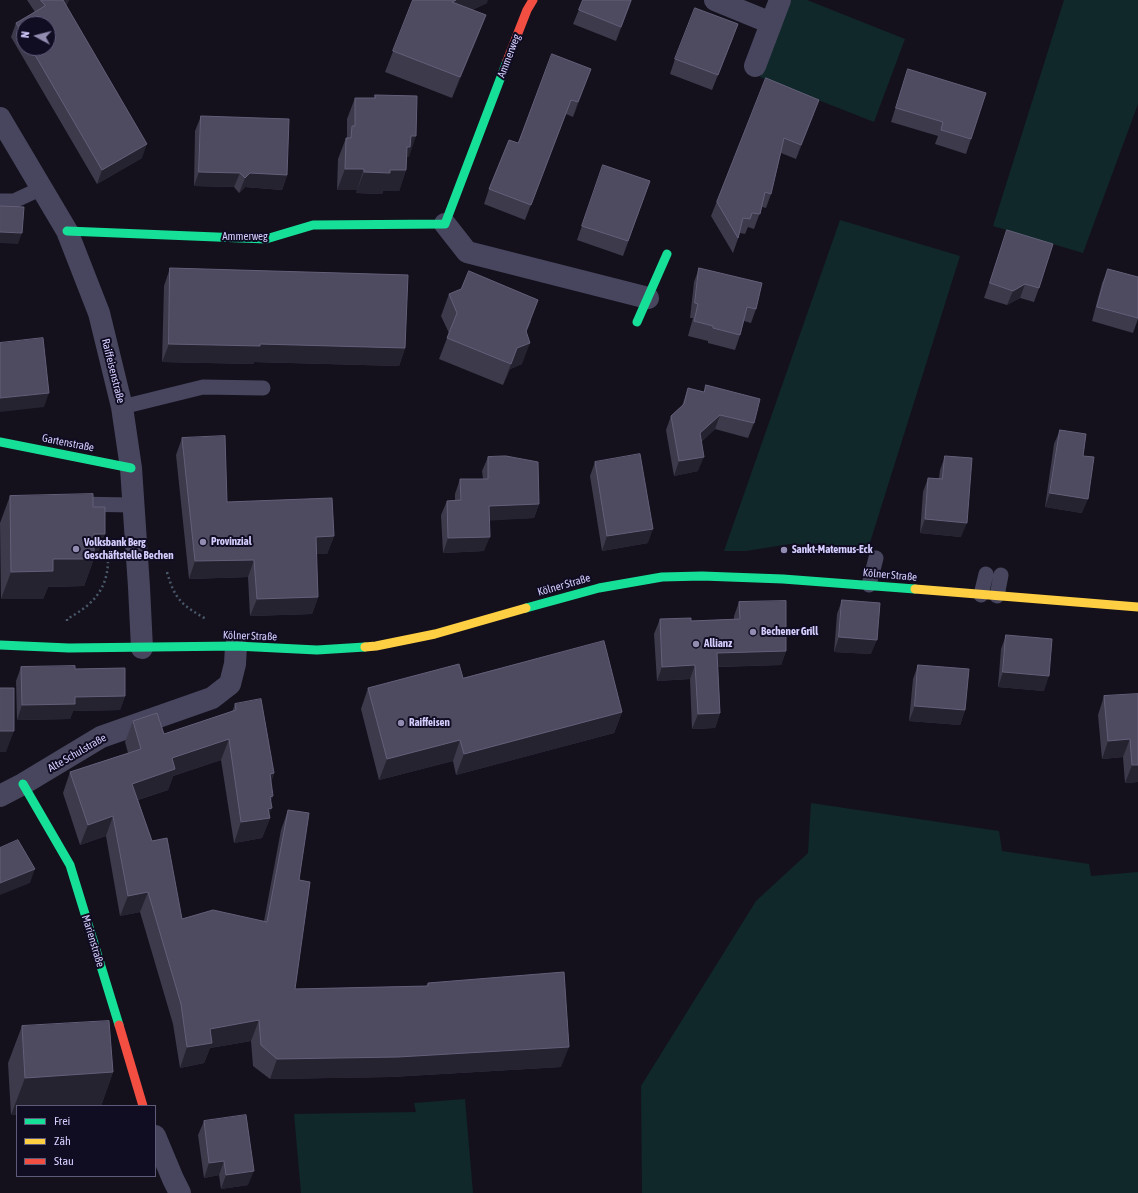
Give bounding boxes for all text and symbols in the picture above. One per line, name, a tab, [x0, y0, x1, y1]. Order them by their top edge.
north arrow	[16, 16, 56, 56]
text: N	[19, 31, 31, 39]
street label: Ammerweg	[495, 32, 523, 80]
street label: Ammerweg	[222, 230, 268, 244]
street label: Raiffeisenstraße	[99, 337, 127, 405]
street label: Gartenstraße	[41, 431, 95, 455]
place label: Provinzial	[211, 535, 252, 549]
place label: Volksbank Berg Geschäftstelle Bechen	[84, 536, 173, 562]
marker: Provinzial	[198, 537, 208, 547]
place label: Sankt-Maternus-Eck	[792, 543, 872, 557]
marker: Volksbank Berg Geschäftstelle Bechen	[71, 544, 81, 554]
marker: Sankt-Maternus-Eck	[779, 545, 789, 555]
street label: Kölner Straße	[862, 566, 918, 584]
street label: Kölner Straße	[536, 571, 592, 599]
place label: Bechener Grill	[761, 625, 818, 639]
marker: Bechener Grill	[748, 627, 758, 637]
street label: Kölner Straße	[223, 628, 277, 644]
place label: Allianz	[704, 637, 732, 651]
marker: Allianz	[691, 639, 701, 649]
place label: Raiffeisen	[409, 716, 450, 730]
marker: Raiffeisen	[396, 718, 406, 728]
street label: Alte Schulstraße	[45, 731, 109, 775]
street label: Marienstraße	[79, 913, 107, 969]
legend	[16, 1105, 156, 1177]
text: Frei	[54, 1114, 70, 1128]
text: Zäh	[54, 1134, 71, 1148]
text: Stau	[54, 1154, 74, 1168]

